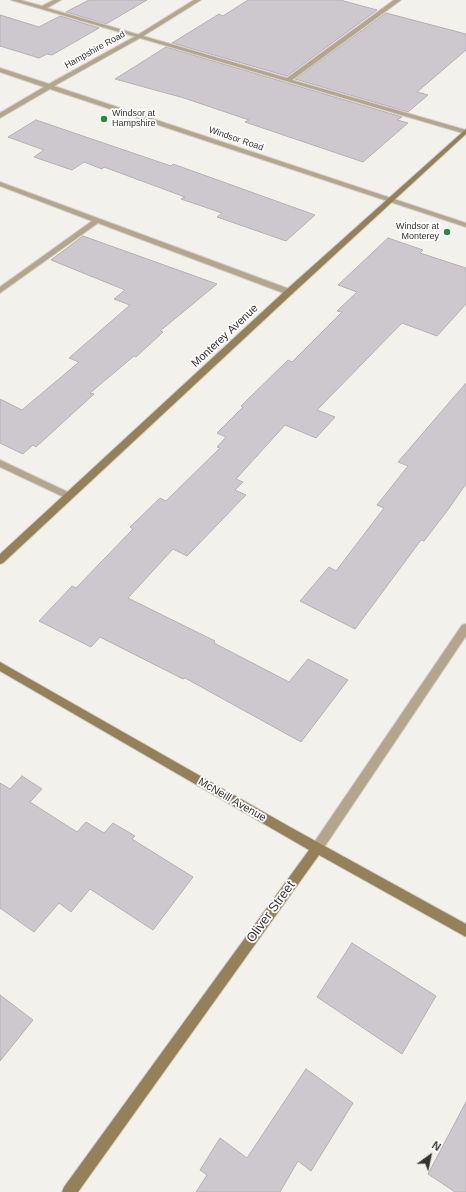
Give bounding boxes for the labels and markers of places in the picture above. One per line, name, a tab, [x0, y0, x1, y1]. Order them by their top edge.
place label: Windsor at Hampshire	[112, 109, 156, 130]
marker: Windsor at Hampshire	[99, 114, 109, 124]
place label: Windsor at Monterey	[396, 222, 439, 243]
marker: Windsor at Monterey	[442, 227, 452, 237]

